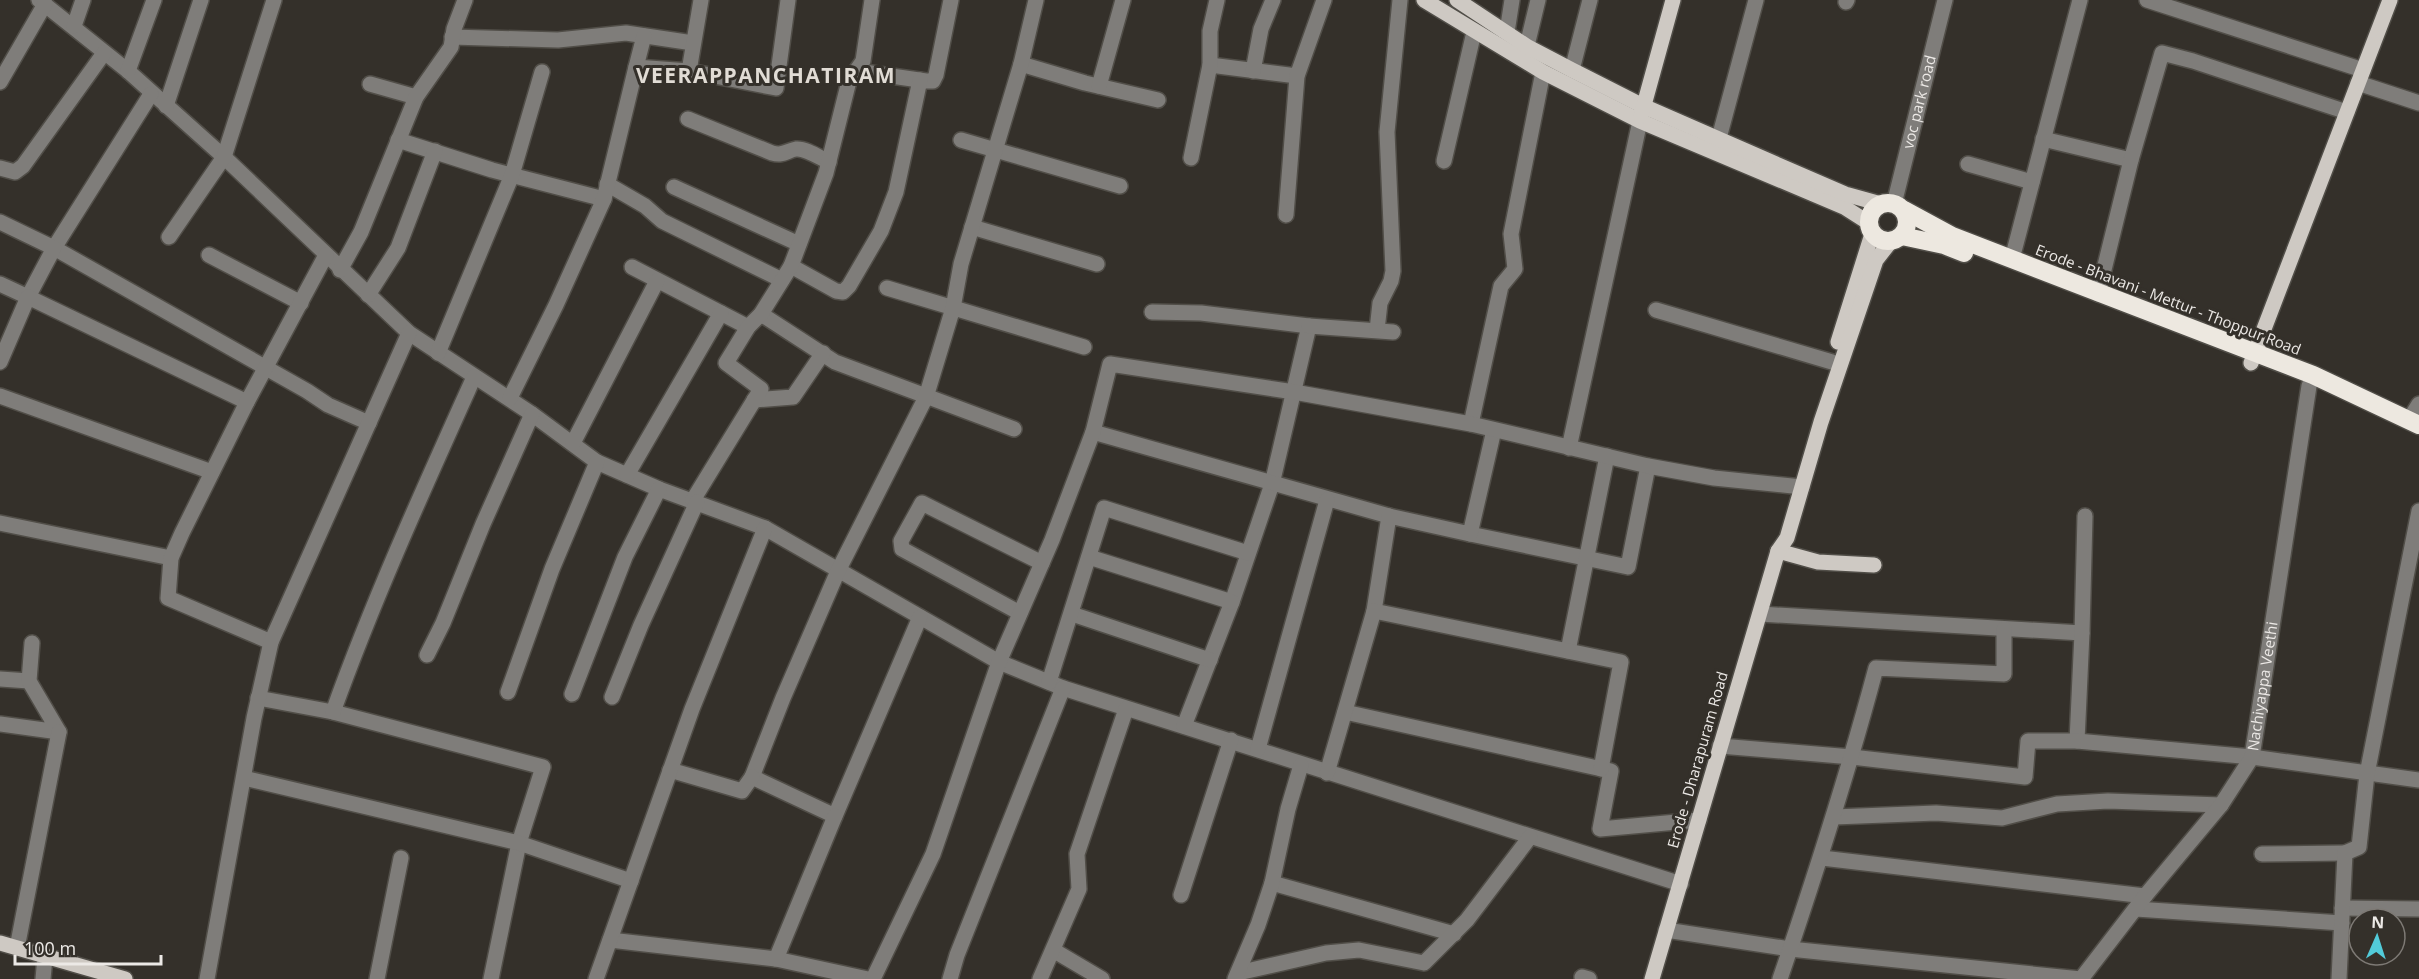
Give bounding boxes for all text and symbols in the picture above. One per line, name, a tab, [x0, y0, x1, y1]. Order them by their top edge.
street label: voc park road	[1897, 53, 1940, 151]
district label: VEERAPPANCHATIRAM	[636, 61, 896, 89]
street label: Erode - Bhavani - Mettur - Thoppur Road	[2033, 239, 2304, 359]
street label: Nachiyappa Veethi	[2242, 620, 2282, 752]
street label: Erode - Dharapuram Road	[1662, 669, 1732, 850]
north arrow	[2347, 907, 2407, 967]
text: N	[2371, 911, 2385, 933]
scale bar	[15, 928, 160, 966]
text: 100 m	[24, 936, 76, 960]

